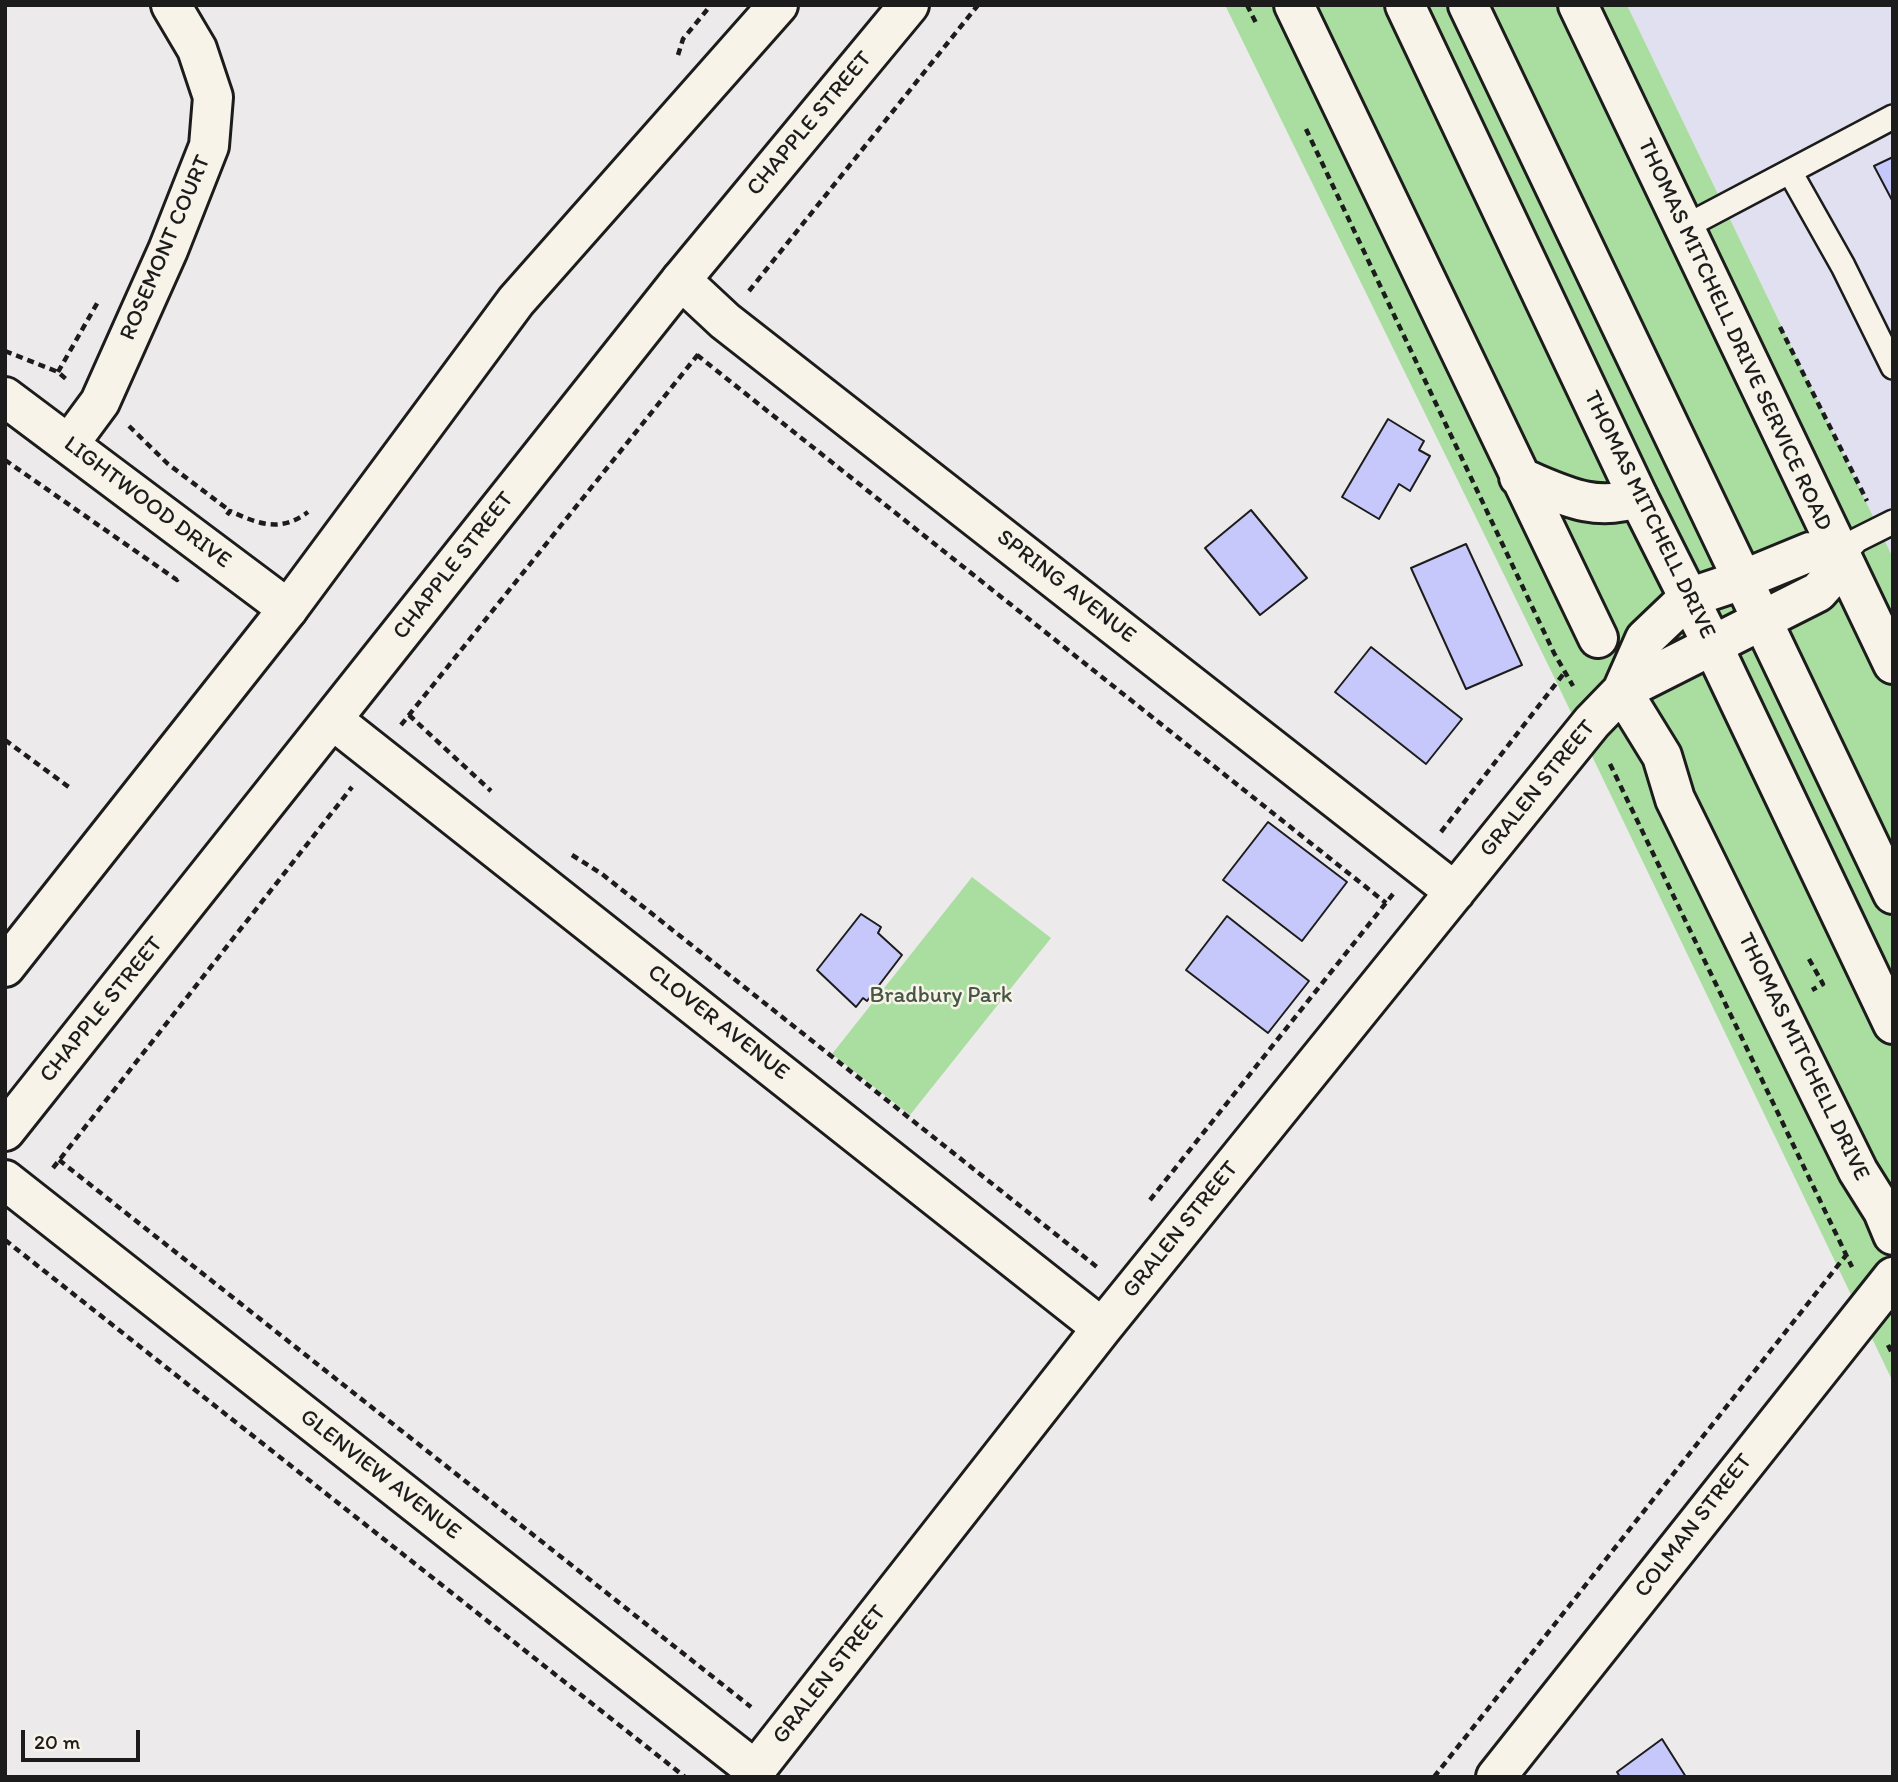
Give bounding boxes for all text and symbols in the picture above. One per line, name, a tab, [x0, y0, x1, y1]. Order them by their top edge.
street label: CHAPPLE STREET	[742, 46, 878, 202]
street label: THOMAS MITCHELL DRIVE SERVICE ROAD	[1631, 135, 1837, 535]
street label: ROSEMONT COURT	[115, 151, 217, 345]
street label: THOMAS MITCHELL DRIVE	[1577, 387, 1721, 643]
street label: LIGHTWOOD DRIVE	[58, 431, 236, 575]
street label: CHAPPLE STREET	[388, 487, 520, 645]
street label: SPRING AVENUE	[991, 524, 1141, 650]
street label: GRALEN STREET	[1474, 715, 1602, 863]
street label: THOMAS MITCHELL DRIVE	[1731, 929, 1875, 1185]
street label: CHAPPLE STREET	[35, 931, 169, 1089]
street label: CLOVER AVENUE	[642, 959, 794, 1087]
park label: Bradbury Park	[869, 982, 1013, 1010]
street label: GRALEN STREET	[1117, 1156, 1245, 1304]
street label: GLENVIEW AVENUE	[294, 1404, 466, 1546]
street label: COLMAN STREET	[1629, 1449, 1759, 1603]
street label: GRALEN STREET	[767, 1600, 893, 1750]
scale bar	[24, 1716, 144, 1760]
text: 20 m	[34, 1729, 80, 1754]

